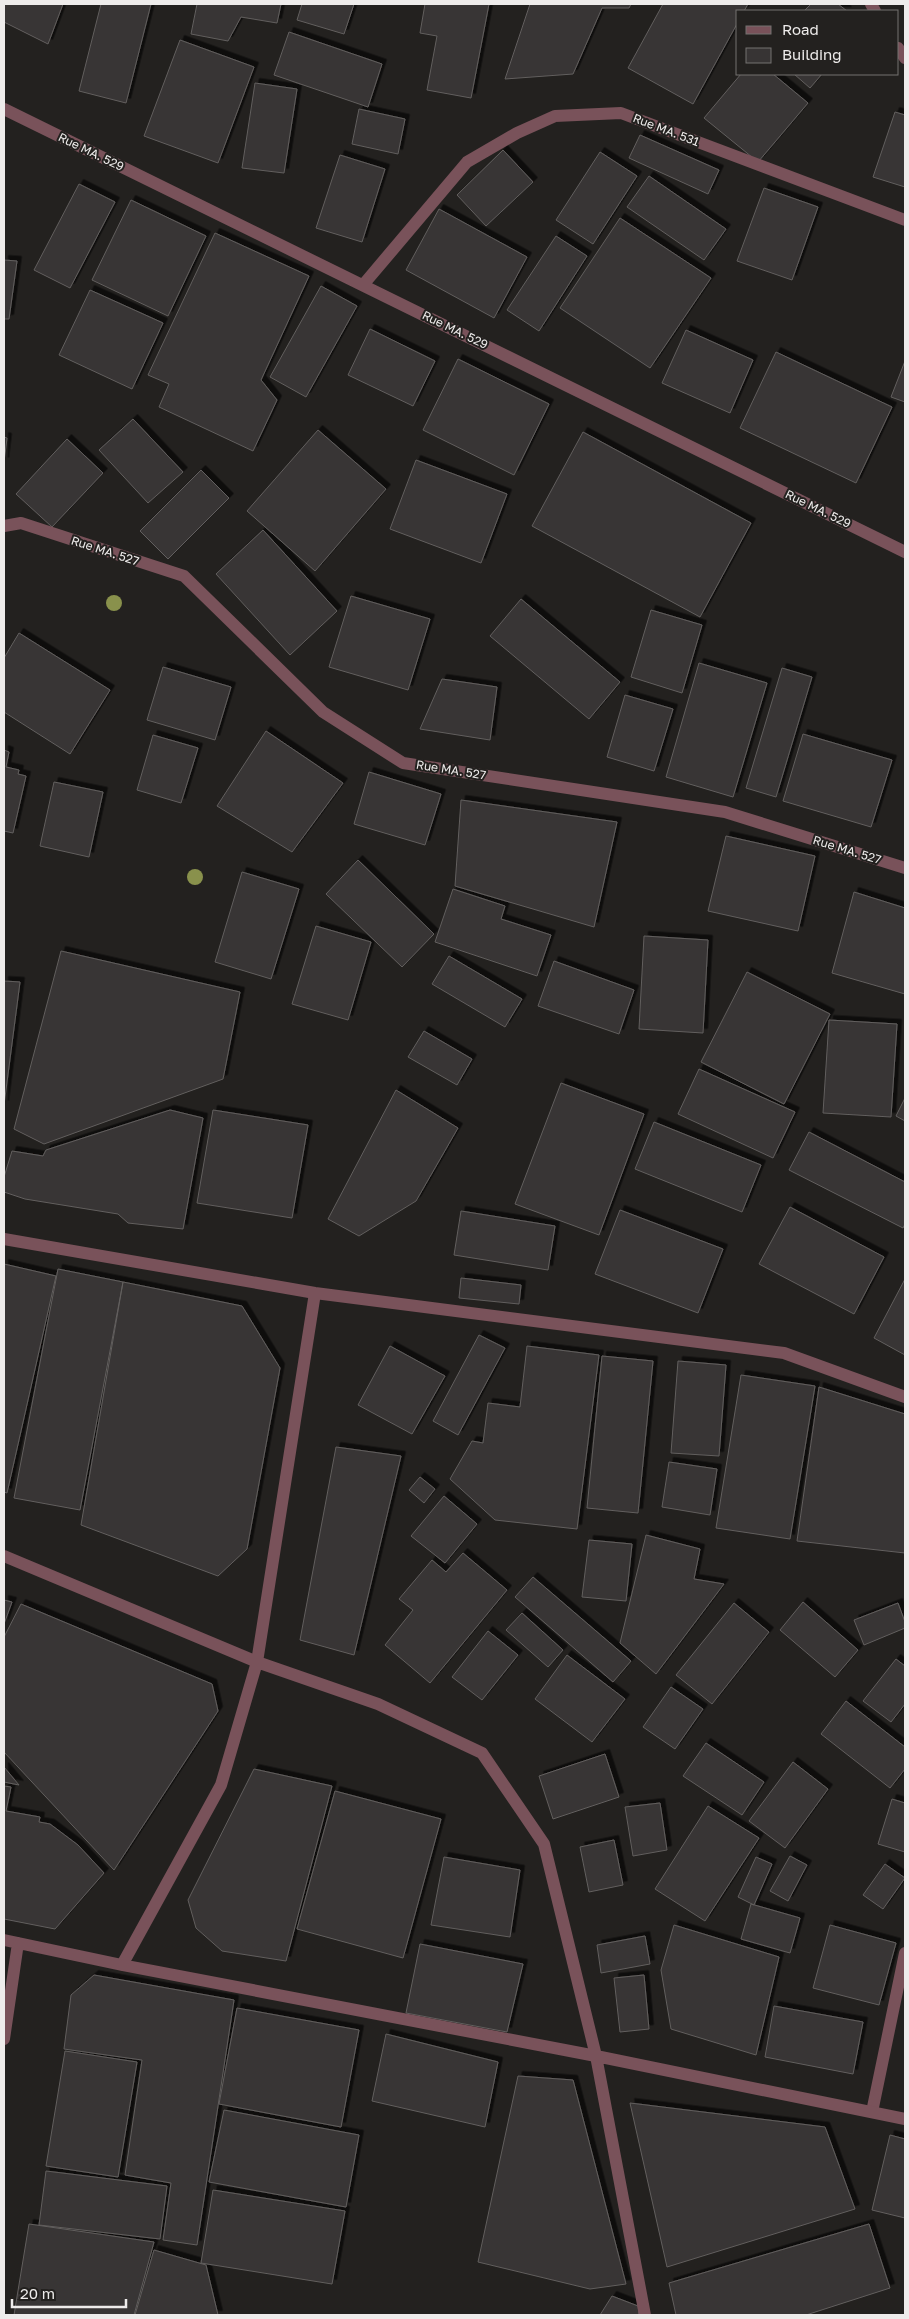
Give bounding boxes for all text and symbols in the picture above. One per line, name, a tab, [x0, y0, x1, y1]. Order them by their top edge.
legend	[736, 10, 899, 75]
text: Road	[782, 20, 819, 38]
text: Building	[782, 45, 842, 63]
street label: Rue MA. 531	[631, 110, 702, 149]
street label: Rue MA. 529	[56, 129, 127, 174]
street label: Rue MA. 529	[420, 307, 491, 352]
street label: Rue MA. 529	[783, 486, 854, 531]
street label: Rue MA. 527	[69, 532, 141, 569]
street label: Rue MA. 527	[415, 757, 487, 782]
street label: Rue MA. 527	[811, 832, 883, 867]
scale bar	[12, 2276, 126, 2308]
text: 20 m	[20, 2284, 55, 2302]

